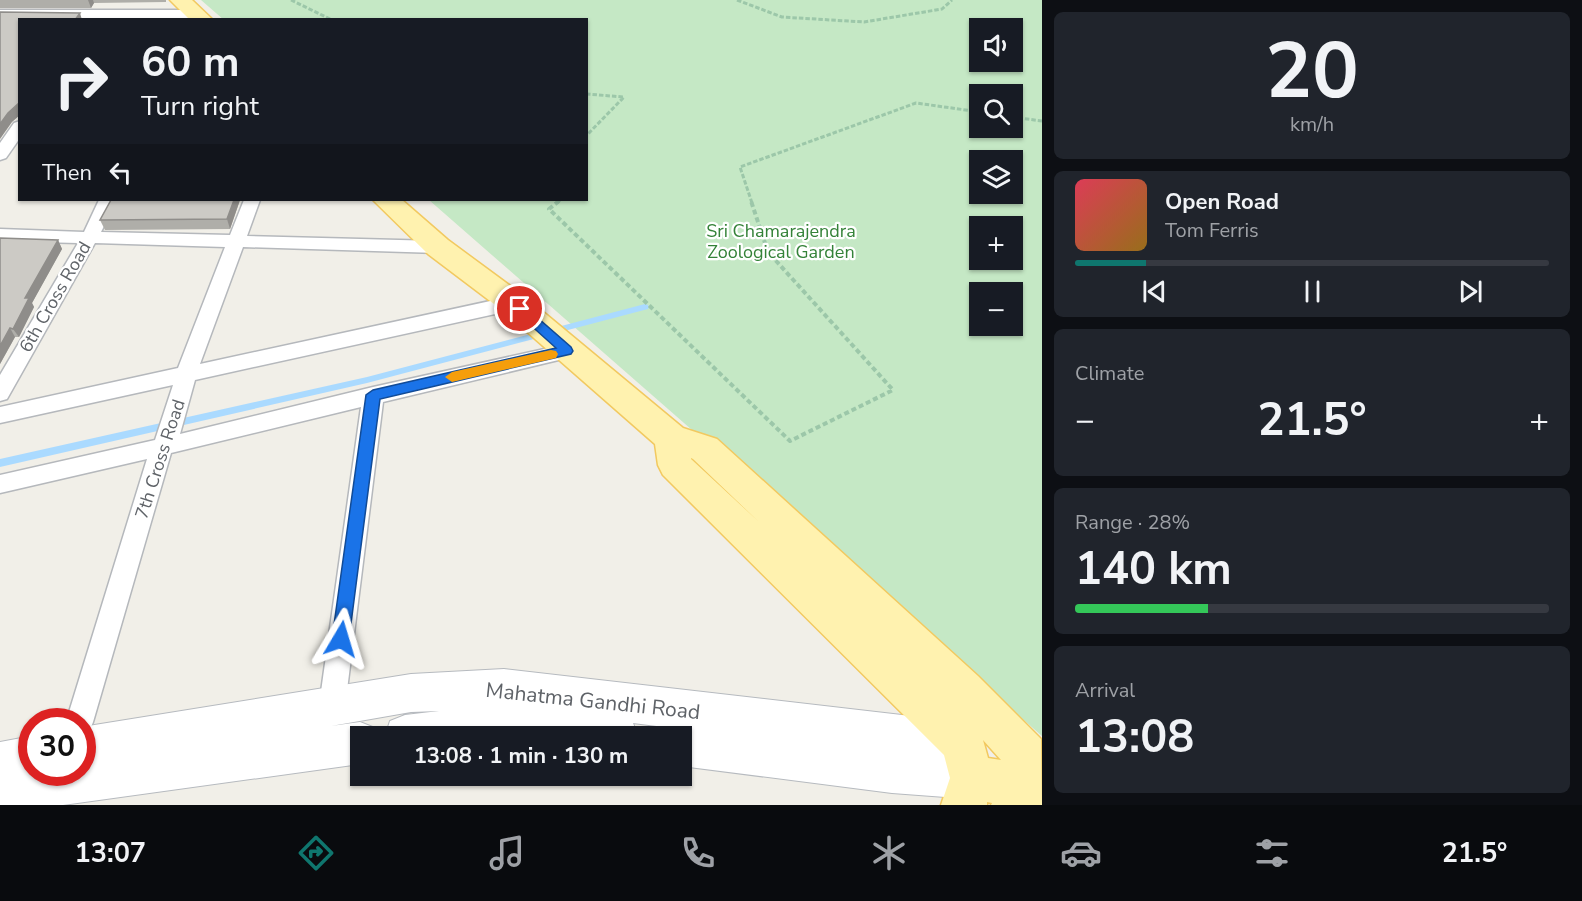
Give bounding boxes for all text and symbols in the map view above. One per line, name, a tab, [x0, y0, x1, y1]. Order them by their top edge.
map controls	[969, 18, 1023, 336]
button: sound	[969, 18, 1023, 72]
text: 20	[1265, 18, 1359, 125]
text: 60 m	[141, 34, 240, 91]
icon: right	[42, 42, 120, 120]
button: search	[969, 84, 1023, 138]
text: Turn right	[141, 88, 259, 125]
text: km/h	[1290, 111, 1334, 138]
button: layers	[969, 150, 1023, 204]
icon: left	[104, 156, 137, 189]
text: Then	[42, 158, 92, 188]
text: Open Road	[1165, 187, 1279, 217]
button: +	[969, 216, 1023, 270]
text: Tom Ferris	[1165, 217, 1259, 244]
park label: Sri Chamarajendra Zoological Garden	[706, 219, 856, 264]
street label: 6th Cross Road	[14, 237, 96, 357]
icon: previous	[1138, 275, 1171, 308]
icon: pause	[1296, 275, 1329, 308]
icon: next	[1454, 275, 1487, 308]
button: −	[969, 282, 1023, 336]
pin	[494, 283, 545, 334]
icon: arrive	[503, 292, 536, 325]
text: Climate	[1075, 360, 1144, 387]
text: 21.5°	[1257, 390, 1367, 451]
street label: 7th Cross Road	[129, 396, 191, 522]
text: −	[1075, 398, 1095, 443]
text: +	[1529, 398, 1549, 443]
text: Range · 28%	[1075, 509, 1190, 536]
text: 140 km	[1075, 539, 1232, 600]
position arrow	[309, 607, 373, 671]
street label: Mahatma Gandhi Road	[484, 676, 702, 726]
text: Arrival	[1075, 677, 1135, 704]
text: 13:08	[1075, 707, 1194, 768]
speed limit sign: 30	[18, 708, 96, 786]
text: 13:08 · 1 min · 130 m	[414, 741, 628, 771]
icon: directions	[295, 832, 337, 874]
icon: music	[486, 832, 528, 874]
icon: phone	[677, 832, 719, 874]
icon: climate	[868, 832, 910, 874]
icon: car	[1060, 832, 1102, 874]
icon: filters	[1251, 832, 1293, 874]
text: 13:07	[75, 835, 146, 872]
text: 21.5°	[1442, 835, 1507, 872]

